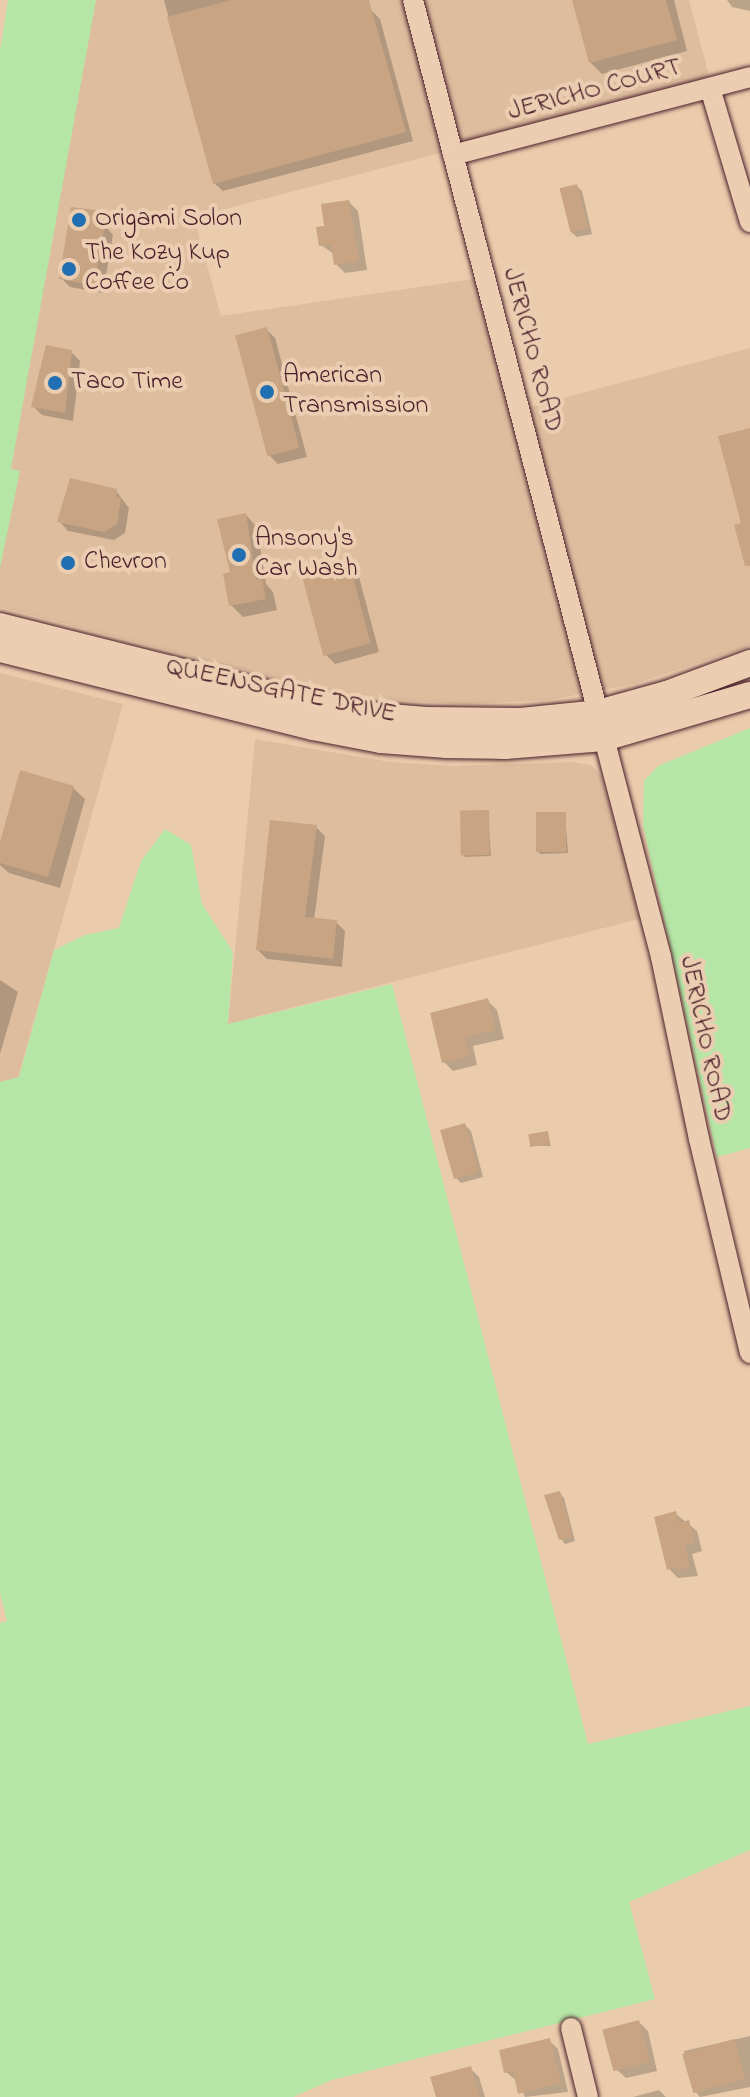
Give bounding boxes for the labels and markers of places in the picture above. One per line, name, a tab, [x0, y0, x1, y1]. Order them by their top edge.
place label: Origami Solon	[95, 204, 242, 236]
marker: Origami Solon	[70, 211, 88, 229]
place label: The Kozy Kup Coffee Co	[85, 238, 230, 300]
marker: The Kozy Kup Coffee Co	[60, 260, 78, 278]
place label: American Transmission	[283, 361, 428, 422]
place label: Taco Time	[71, 367, 183, 399]
marker: Taco Time	[46, 374, 64, 392]
marker: American Transmission	[258, 383, 276, 401]
place label: Ansony's Car Wash	[255, 524, 358, 586]
marker: Ansony's Car Wash	[230, 546, 248, 564]
place label: Chevron	[84, 547, 167, 579]
marker: Chevron	[59, 554, 77, 572]

